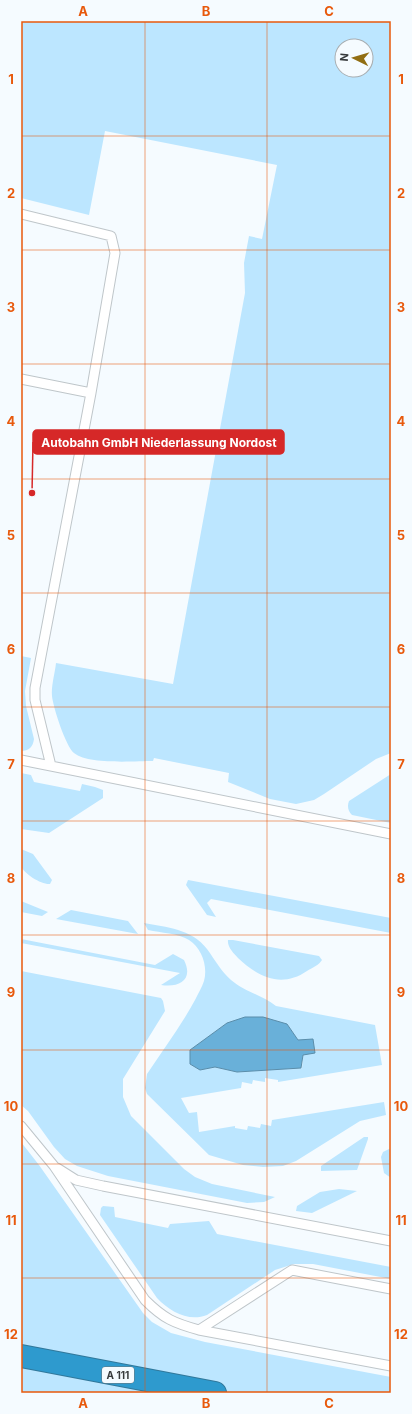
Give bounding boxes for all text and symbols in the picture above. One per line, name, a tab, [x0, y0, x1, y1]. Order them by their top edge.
text: A	[78, 3, 88, 19]
text: B	[202, 3, 211, 19]
text: C	[324, 3, 334, 19]
north arrow	[334, 38, 374, 78]
text: N	[337, 52, 351, 62]
text: 1	[8, 71, 14, 87]
text: 1	[398, 71, 404, 87]
text: 2	[7, 185, 15, 201]
text: 2	[397, 185, 405, 201]
text: 3	[7, 299, 15, 315]
text: 3	[397, 299, 405, 315]
text: 4	[7, 413, 16, 429]
text: 4	[397, 413, 406, 429]
callout: Autobahn GmbH Niederlassung Nordost	[33, 430, 284, 454]
text: Autobahn GmbH Niederlassung Nordost	[41, 435, 277, 450]
text: 5	[7, 527, 15, 543]
text: 5	[397, 527, 405, 543]
text: 6	[7, 641, 15, 657]
text: 6	[397, 641, 405, 657]
text: 7	[7, 756, 15, 772]
text: 7	[397, 756, 405, 772]
text: 8	[7, 870, 15, 886]
text: 8	[397, 870, 405, 886]
text: 9	[7, 984, 15, 1000]
text: 9	[397, 984, 405, 1000]
text: 10	[4, 1098, 18, 1114]
text: 10	[394, 1098, 408, 1114]
text: 11	[5, 1212, 17, 1228]
text: 11	[395, 1212, 407, 1228]
text: 12	[4, 1326, 18, 1342]
text: 12	[394, 1326, 408, 1342]
road number: A 111	[102, 1367, 134, 1383]
text: A	[78, 1395, 88, 1411]
text: B	[202, 1395, 211, 1411]
text: C	[324, 1395, 334, 1411]

